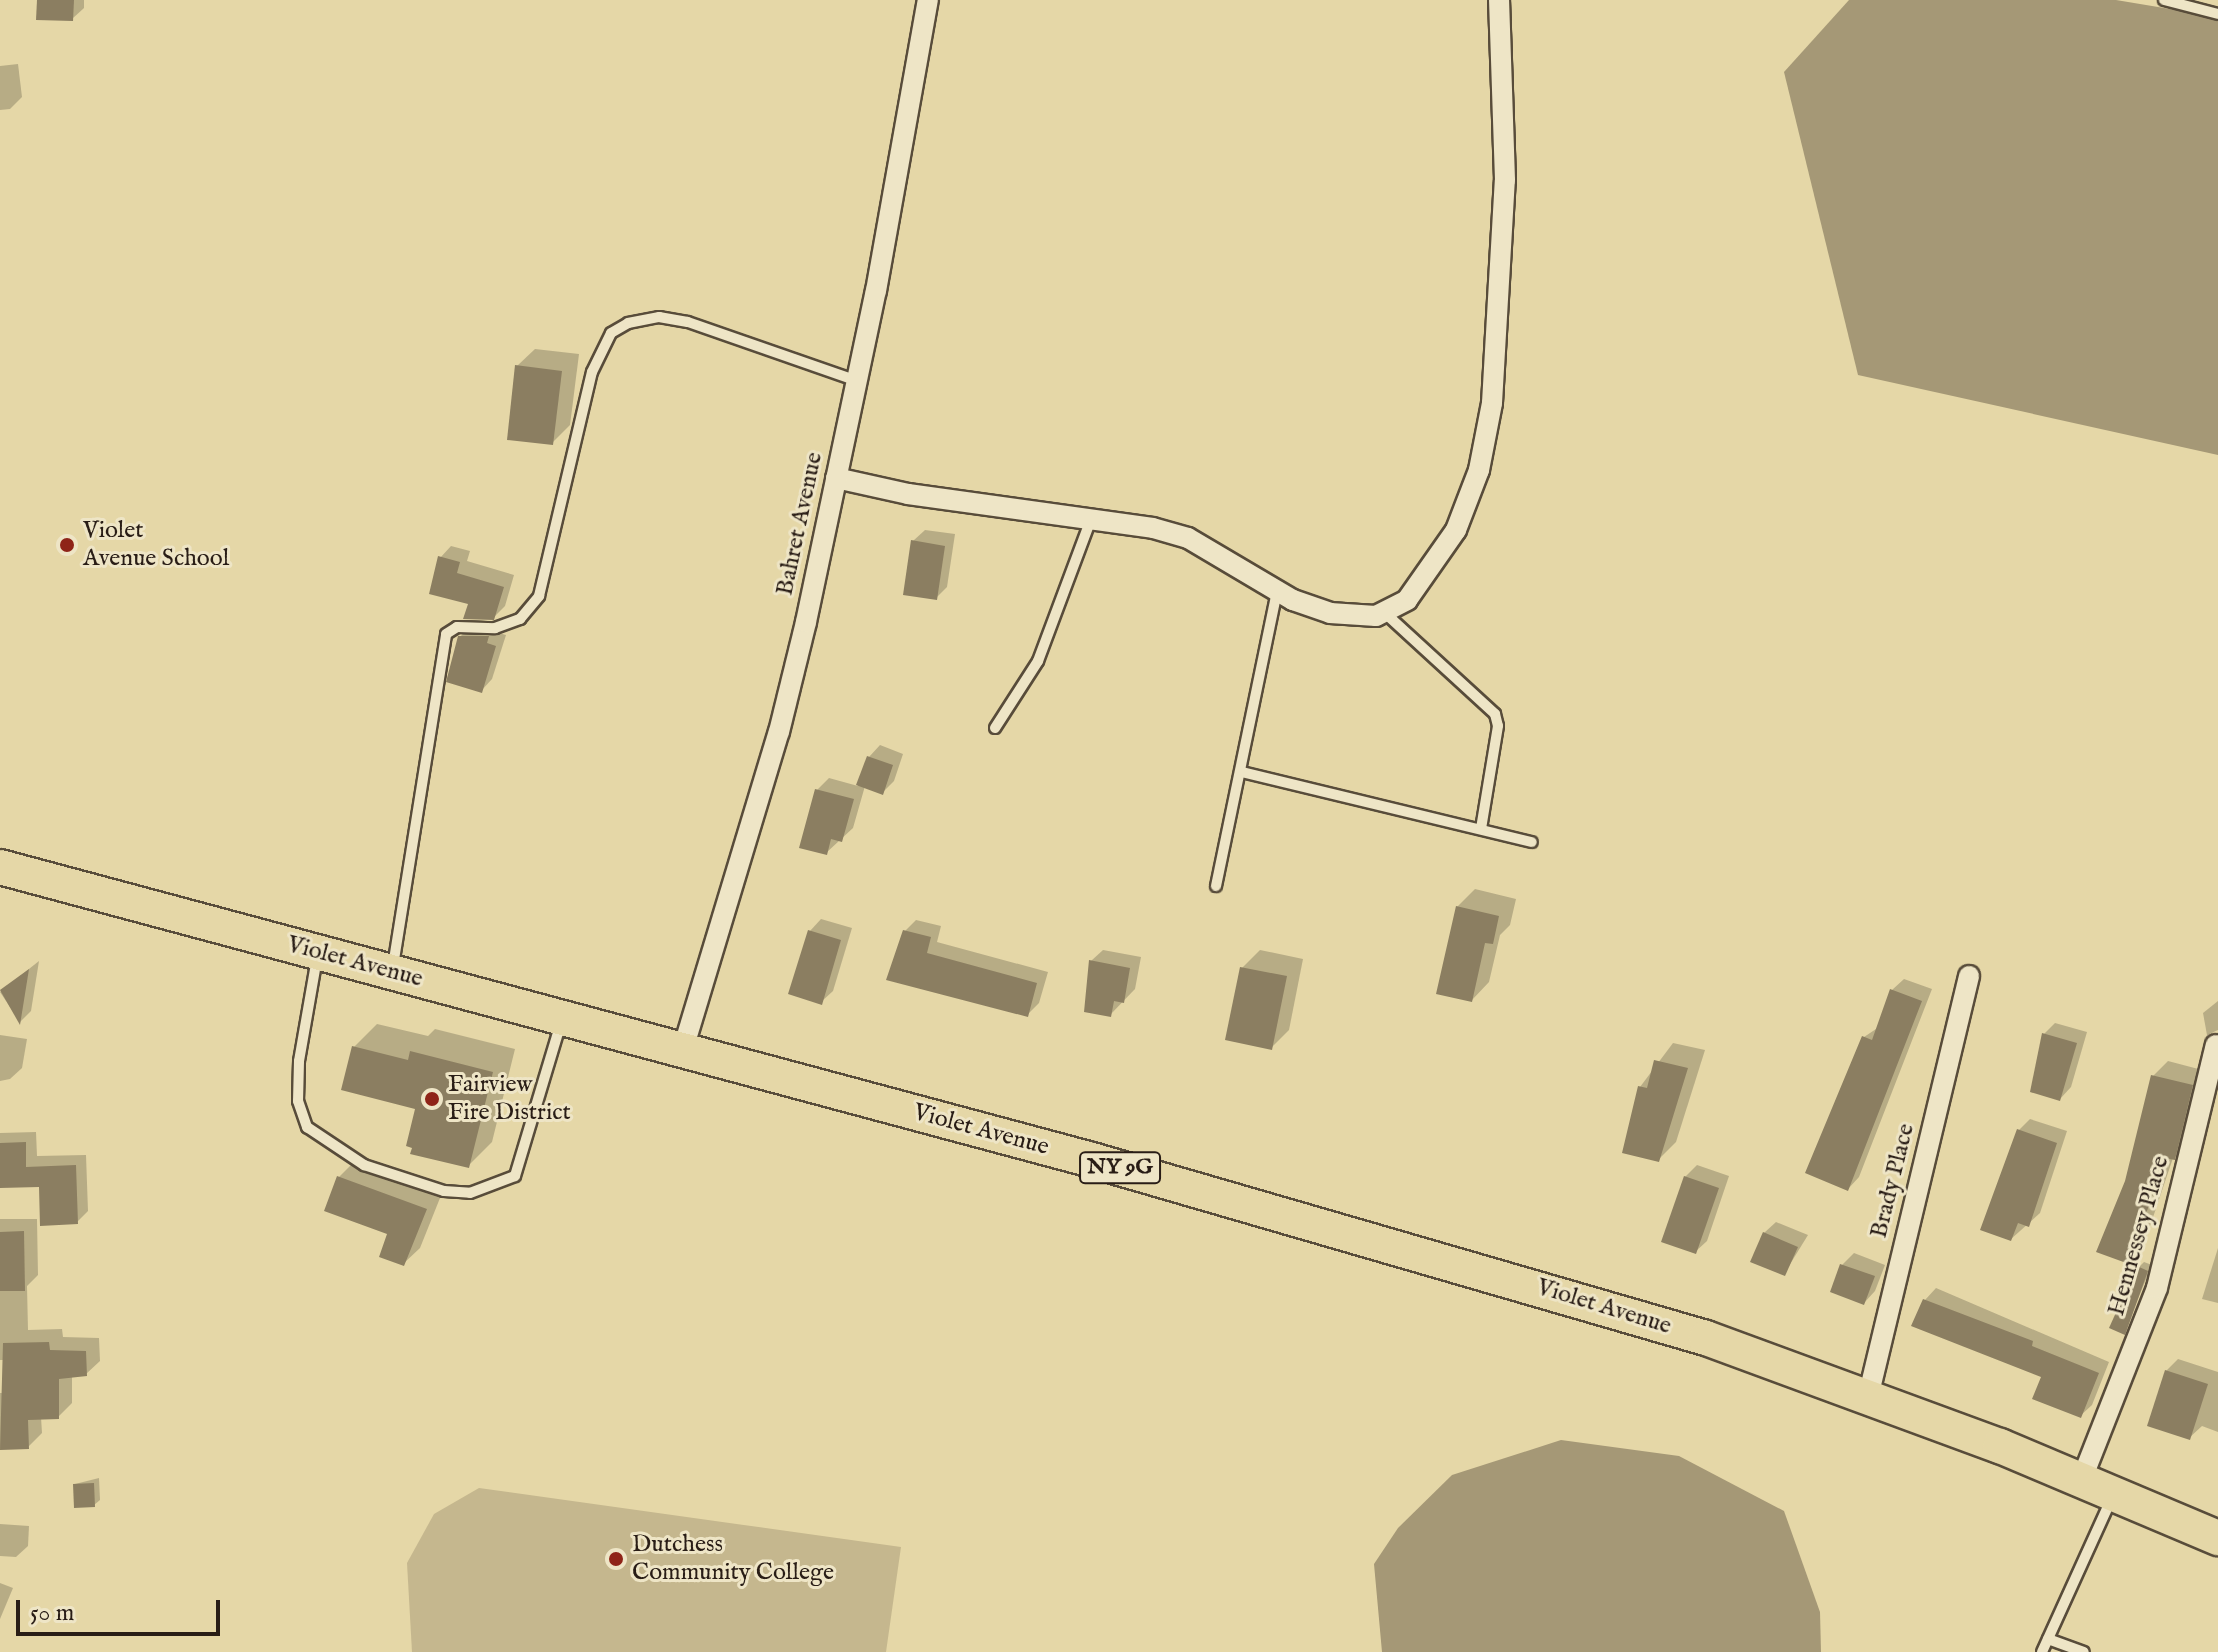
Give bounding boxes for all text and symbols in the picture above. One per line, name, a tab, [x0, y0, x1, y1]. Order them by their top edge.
street label: Bahret Avenue	[771, 450, 829, 598]
place label: Violet Avenue School	[83, 517, 229, 573]
marker: Violet Avenue School	[58, 536, 76, 554]
street label: Violet Avenue	[284, 930, 426, 994]
place label: Fairview Fire District	[448, 1071, 571, 1127]
marker: Fairview Fire District	[423, 1090, 441, 1108]
street label: Violet Avenue	[910, 1098, 1052, 1162]
street label: Brady Place	[1865, 1121, 1921, 1241]
road number: NY 9G	[1078, 1150, 1162, 1186]
street label: Hennessey Place	[2102, 1153, 2176, 1319]
street label: Violet Avenue	[1533, 1273, 1675, 1341]
place label: Dutchess Community College	[632, 1531, 834, 1587]
marker: Dutchess Community College	[607, 1550, 625, 1568]
scale bar	[20, 1584, 224, 1634]
text: 50 m	[30, 1598, 74, 1629]

